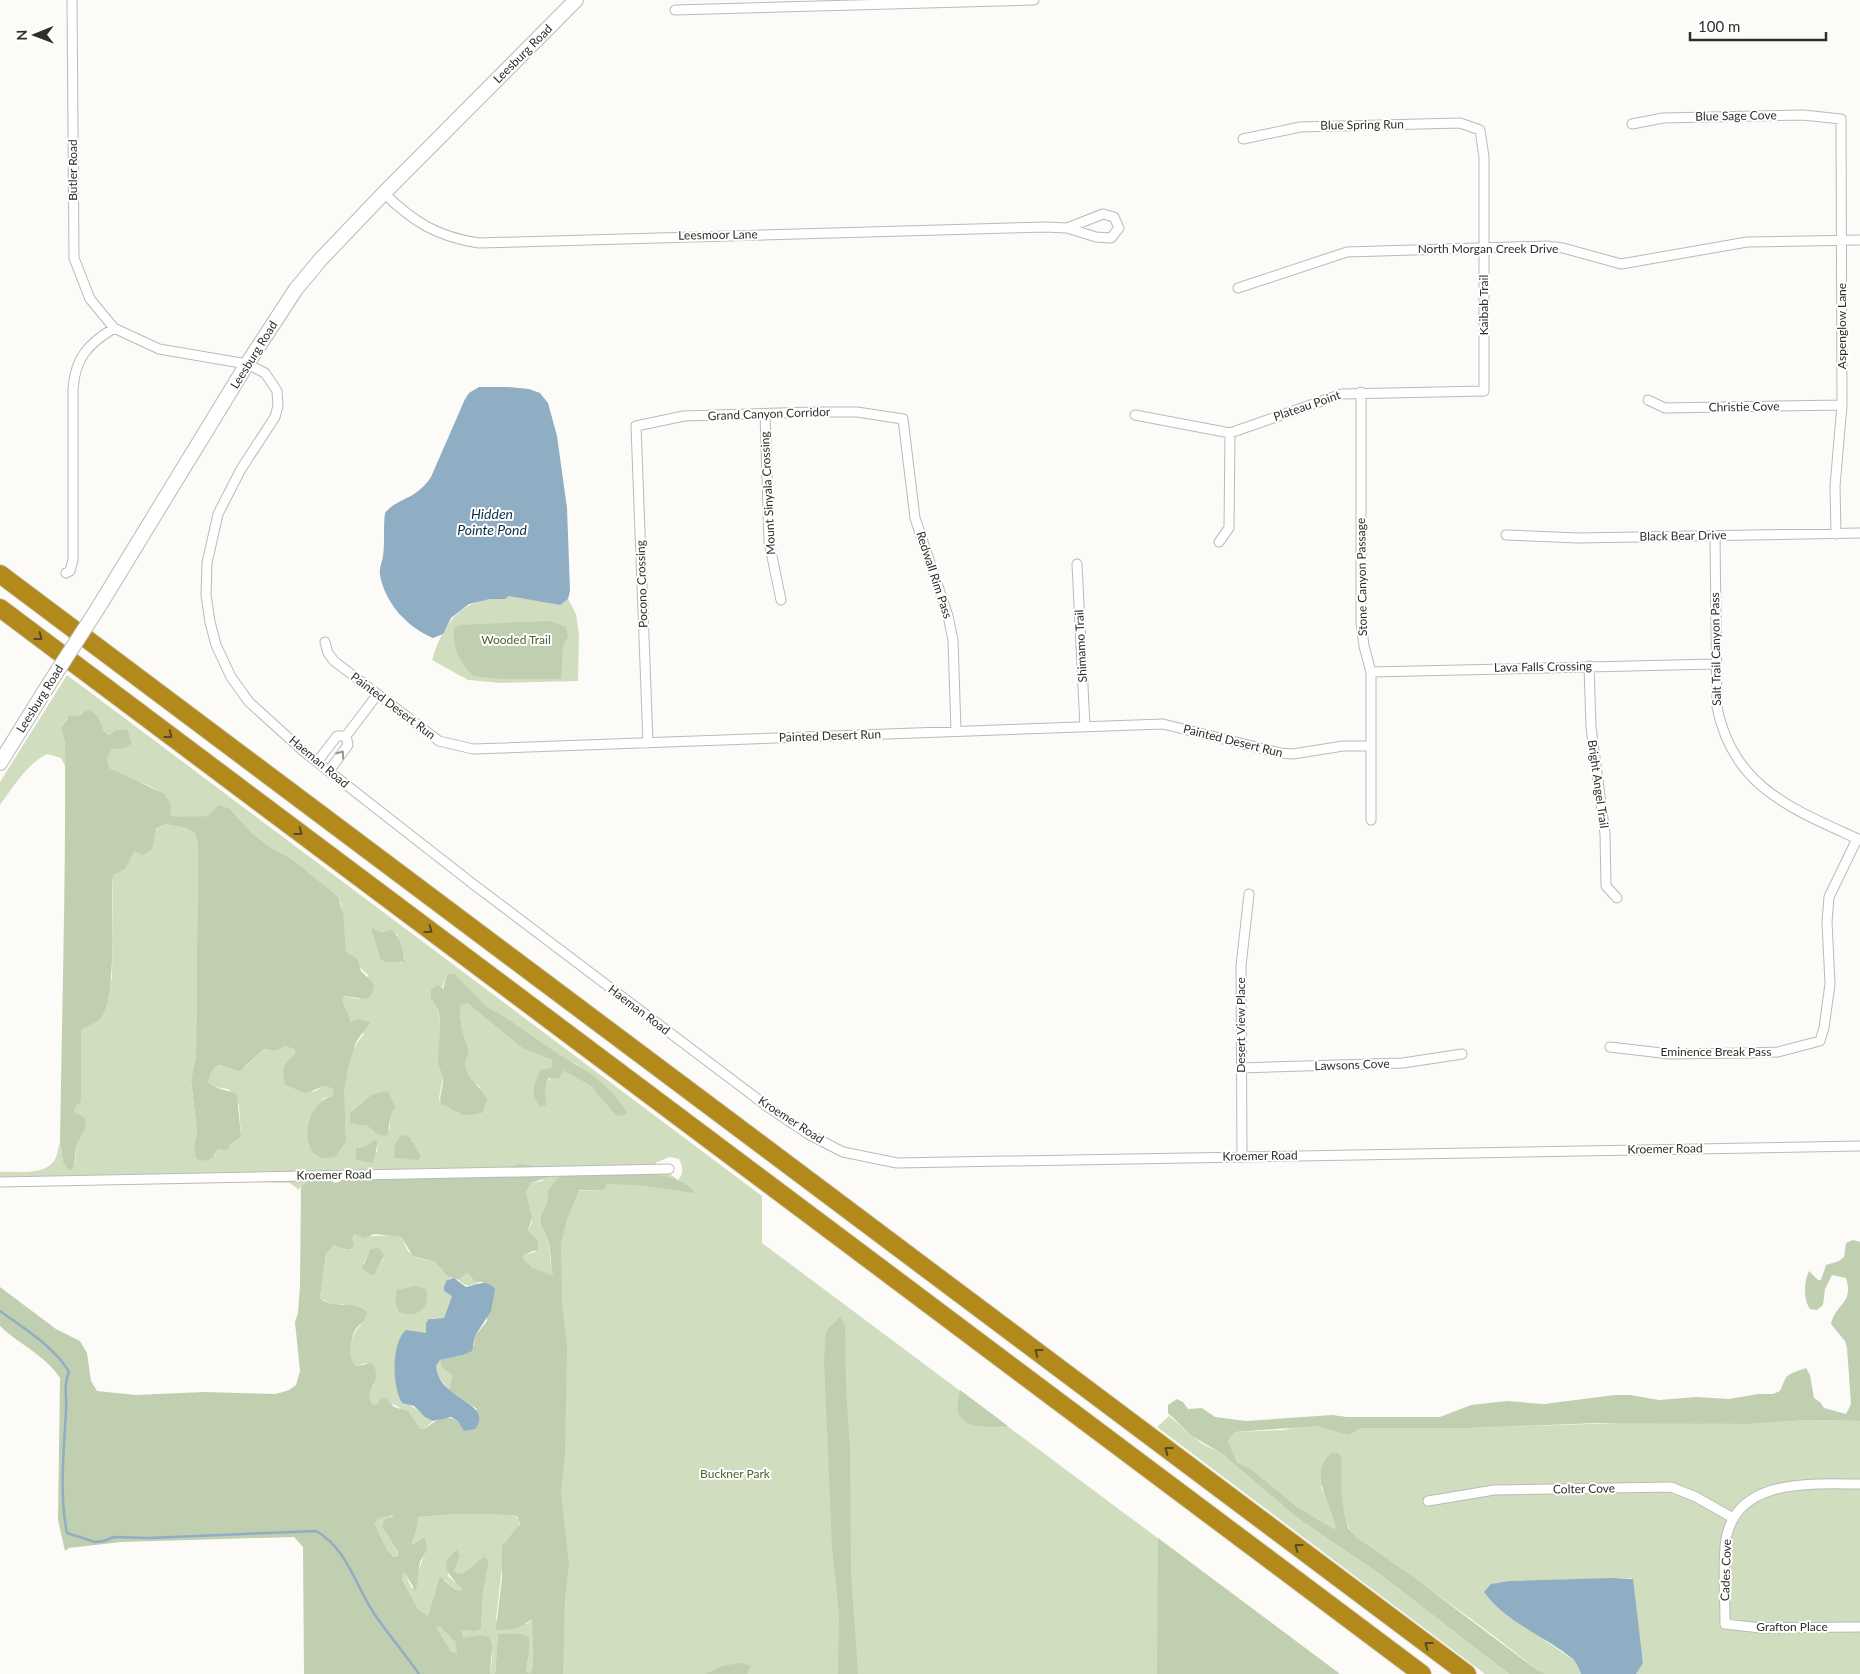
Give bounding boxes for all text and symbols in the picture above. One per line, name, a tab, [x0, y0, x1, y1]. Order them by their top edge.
north arrow	[10, 10, 60, 60]
scale bar	[1690, 10, 1826, 42]
text: 100 m	[1698, 17, 1740, 35]
street label: Leesburg Road	[490, 21, 555, 86]
text: N	[13, 30, 30, 41]
street label: Blue Sage Cove	[1695, 107, 1777, 124]
street label: Blue Spring Run	[1320, 116, 1404, 133]
street label: Butler Road	[65, 139, 80, 201]
street label: Leesmoor Lane	[678, 226, 758, 243]
street label: North Morgan Creek Drive	[1418, 241, 1558, 256]
street label: Kaibab Trail	[1476, 275, 1491, 335]
street label: Aspenglow Lane	[1834, 283, 1849, 369]
street label: Leesburg Road	[227, 318, 280, 391]
street label: Plateau Point	[1271, 387, 1343, 424]
street label: Christie Cove	[1708, 398, 1780, 415]
street label: Grand Canyon Corridor	[707, 404, 831, 423]
street label: Mount Sinyala Crossing	[757, 431, 778, 555]
water label: Hidden Pointe Pond	[457, 505, 527, 538]
street label: Stone Canyon Passage	[1353, 518, 1370, 636]
street label: Black Bear Drive	[1639, 527, 1727, 544]
street label: Redwall Rim Pass	[913, 529, 956, 620]
street label: Pocono Crossing	[632, 540, 651, 628]
street label: Salt Trail Canyon Pass	[1707, 592, 1724, 706]
street label: Shimamo Trail	[1071, 609, 1090, 683]
one-way arrow	[33, 631, 43, 640]
park label: Wooded Trail	[481, 632, 551, 647]
street label: Lava Falls Crossing	[1494, 658, 1592, 675]
street label: Leesburg Road	[13, 662, 66, 735]
street label: Painted Desert Run	[348, 669, 439, 742]
street label: Painted Desert Run	[1182, 721, 1285, 760]
street label: Painted Desert Run	[779, 726, 881, 745]
one-way arrow	[163, 729, 172, 737]
street label: Haeman Road	[286, 732, 352, 791]
street label: Bright Angel Trail	[1585, 739, 1612, 829]
one-way arrow	[335, 750, 344, 760]
one-way arrow	[293, 826, 303, 835]
one-way arrow	[423, 924, 432, 932]
street label: Desert View Place	[1233, 977, 1248, 1073]
street label: Haeman Road	[605, 981, 673, 1038]
street label: Eminence Break Pass	[1661, 1044, 1771, 1059]
street label: Lawsons Cove	[1314, 1056, 1390, 1073]
street label: Kroemer Road	[756, 1093, 827, 1146]
street label: Kroemer Road	[1627, 1140, 1703, 1157]
street label: Kroemer Road	[1222, 1147, 1298, 1164]
street label: Kroemer Road	[296, 1166, 372, 1183]
one-way arrow	[1034, 1349, 1044, 1358]
one-way arrow	[1165, 1447, 1174, 1455]
park label: Buckner Park	[700, 1466, 771, 1481]
street label: Colter Cove	[1553, 1480, 1615, 1497]
street label: Cades Cove	[1717, 1539, 1734, 1601]
one-way arrow	[1294, 1544, 1304, 1553]
street label: Grafton Place	[1756, 1619, 1828, 1634]
one-way arrow	[1425, 1642, 1434, 1650]

